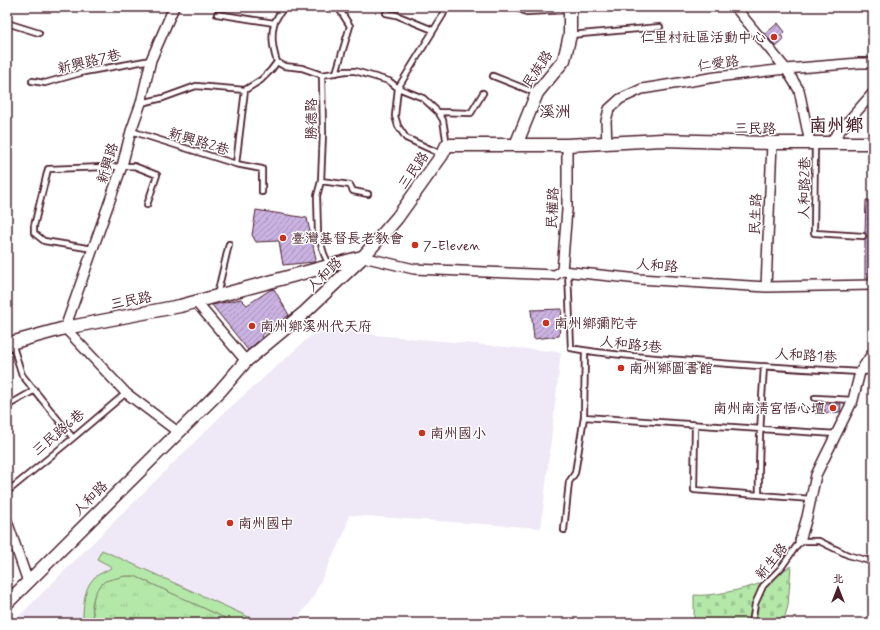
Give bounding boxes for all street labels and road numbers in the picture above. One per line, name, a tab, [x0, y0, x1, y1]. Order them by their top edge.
street label: 新興路7巷	[56, 46, 124, 78]
street label: 民族路	[519, 47, 557, 92]
street label: 仁愛路	[696, 52, 740, 76]
street label: 勝德路	[303, 98, 321, 140]
street label: 三民路	[734, 120, 776, 138]
street label: 新興路2巷	[166, 124, 232, 160]
street label: 新興路	[93, 141, 123, 186]
street label: 三民路	[394, 148, 433, 193]
street label: 人和路2巷	[795, 155, 815, 220]
street label: 民權路	[543, 187, 563, 229]
street label: 民生路	[746, 193, 766, 235]
street label: 人和路	[303, 254, 346, 296]
street label: 人和路	[635, 256, 679, 276]
street label: 三民路	[109, 288, 154, 314]
street label: 人和路3巷	[599, 333, 664, 357]
street label: 人和路1巷	[774, 345, 838, 367]
street label: 三民路6巷	[29, 405, 89, 460]
street label: 人和路	[69, 477, 112, 520]
street label: 新生路	[752, 540, 792, 584]

